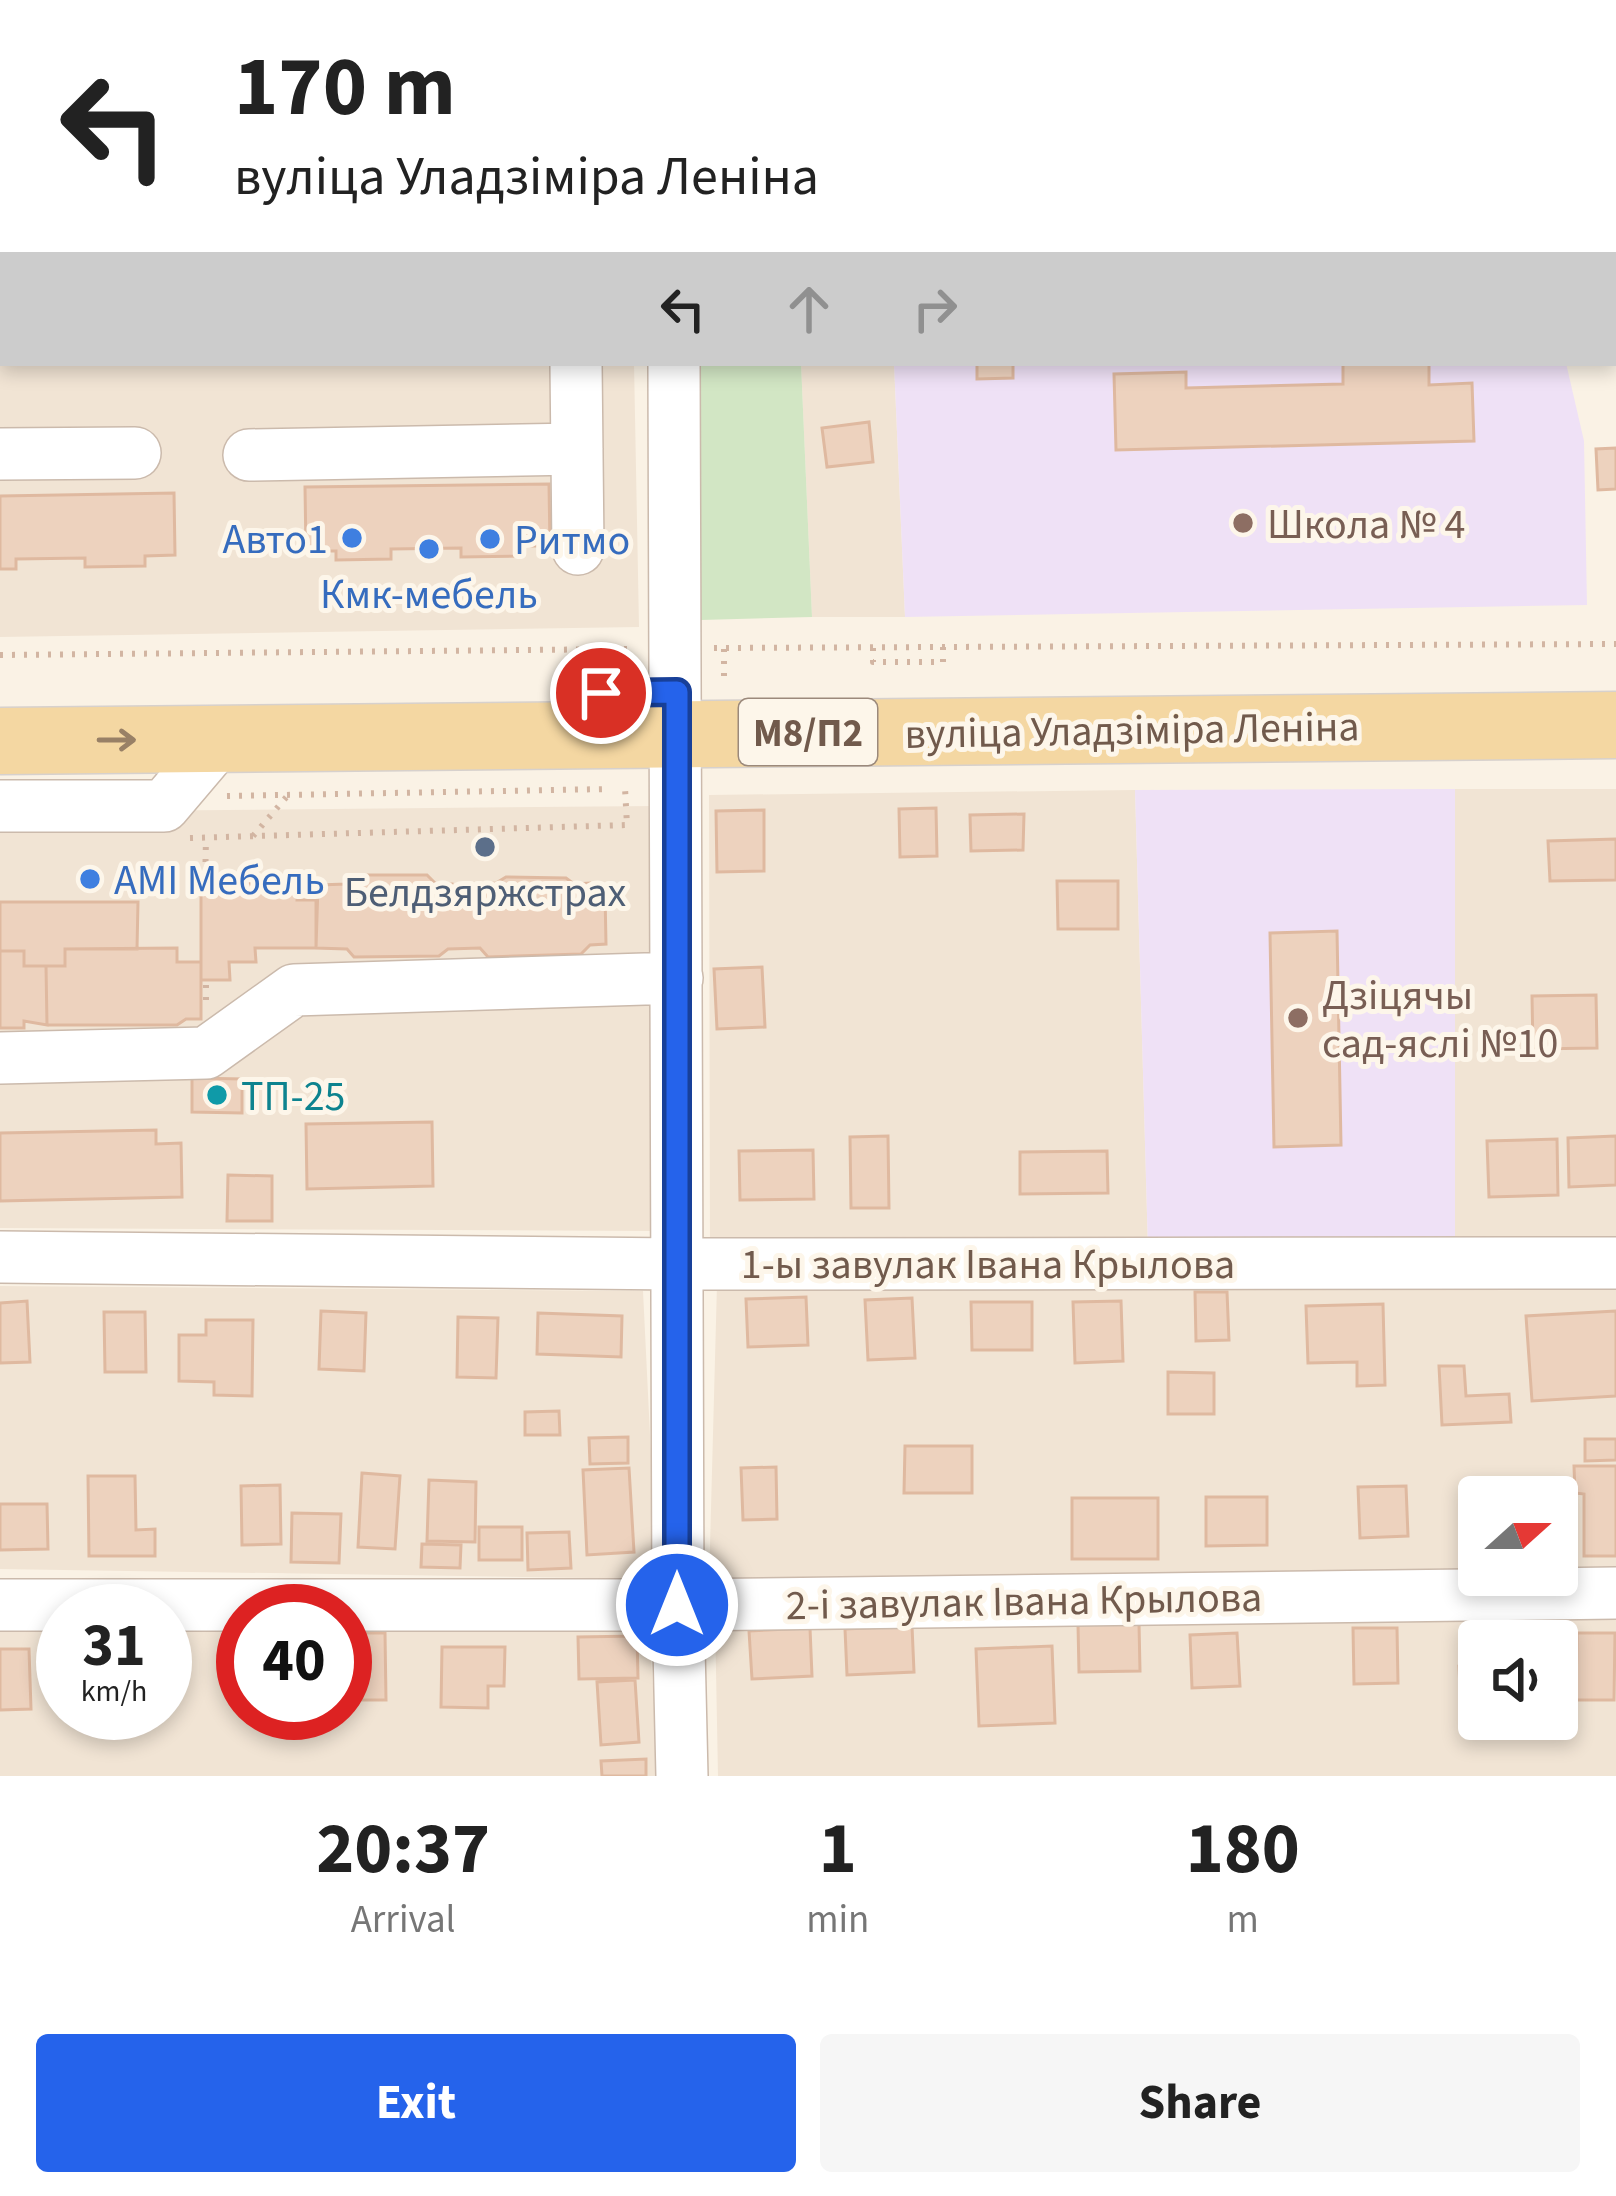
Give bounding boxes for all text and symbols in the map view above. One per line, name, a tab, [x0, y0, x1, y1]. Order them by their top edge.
text: 170 m	[234, 28, 456, 148]
icon: left	[36, 48, 192, 204]
text: вуліца Уладзіміра Леніна	[234, 139, 819, 216]
icon: left	[650, 276, 716, 342]
icon: ahead	[776, 276, 842, 342]
icon: right	[902, 276, 968, 342]
place label: Школа № 4	[1267, 495, 1465, 555]
place label: Авто1	[222, 510, 328, 570]
marker: Школа № 4	[1230, 510, 1256, 536]
place label: Ритмо	[514, 511, 630, 571]
marker: Авто1	[339, 525, 365, 551]
marker: Ритмо	[477, 526, 503, 552]
marker: Кмк-мебель	[416, 536, 442, 562]
place label: Кмк-мебель	[320, 565, 538, 625]
pin	[550, 642, 652, 744]
icon: arrive	[568, 660, 634, 726]
street label: вуліца Уладзіміра Леніна	[904, 697, 1360, 765]
road number: М8/П2	[739, 699, 877, 765]
one-way arrow	[97, 729, 136, 751]
marker: Белдзяржстрах	[472, 834, 498, 860]
place label: AMI Мебель	[114, 851, 325, 911]
place label: Белдзяржстрах	[344, 863, 627, 923]
marker: AMI Мебель	[77, 866, 103, 892]
place label: Дзіцячы сад-яслі №10	[1322, 966, 1558, 1074]
marker: Дзіцячы сад-яслі №10	[1285, 1005, 1311, 1031]
place label: ТП-25	[241, 1067, 345, 1127]
marker: ТП-25	[204, 1082, 230, 1108]
street label: 1-ы завулак Івана Крылова	[741, 1235, 1235, 1295]
north arrow	[1458, 1476, 1578, 1596]
map controls	[1458, 1476, 1578, 1740]
position arrow	[614, 1542, 740, 1668]
street label: 2-і завулак Івана Крылова	[785, 1568, 1263, 1636]
speed limit sign: 40	[216, 1584, 372, 1740]
text: 31	[82, 1604, 146, 1689]
button: sound	[1458, 1620, 1578, 1740]
text: km/h	[81, 1670, 147, 1713]
text: 20:37	[316, 1798, 490, 1901]
text: 1	[819, 1798, 857, 1901]
text: 180	[1186, 1798, 1300, 1901]
text: Arrival	[351, 1892, 456, 1948]
text: min	[806, 1892, 869, 1948]
text: m	[1227, 1892, 1259, 1948]
button: Exit	[36, 2034, 796, 2172]
button: Share	[820, 2034, 1580, 2172]

